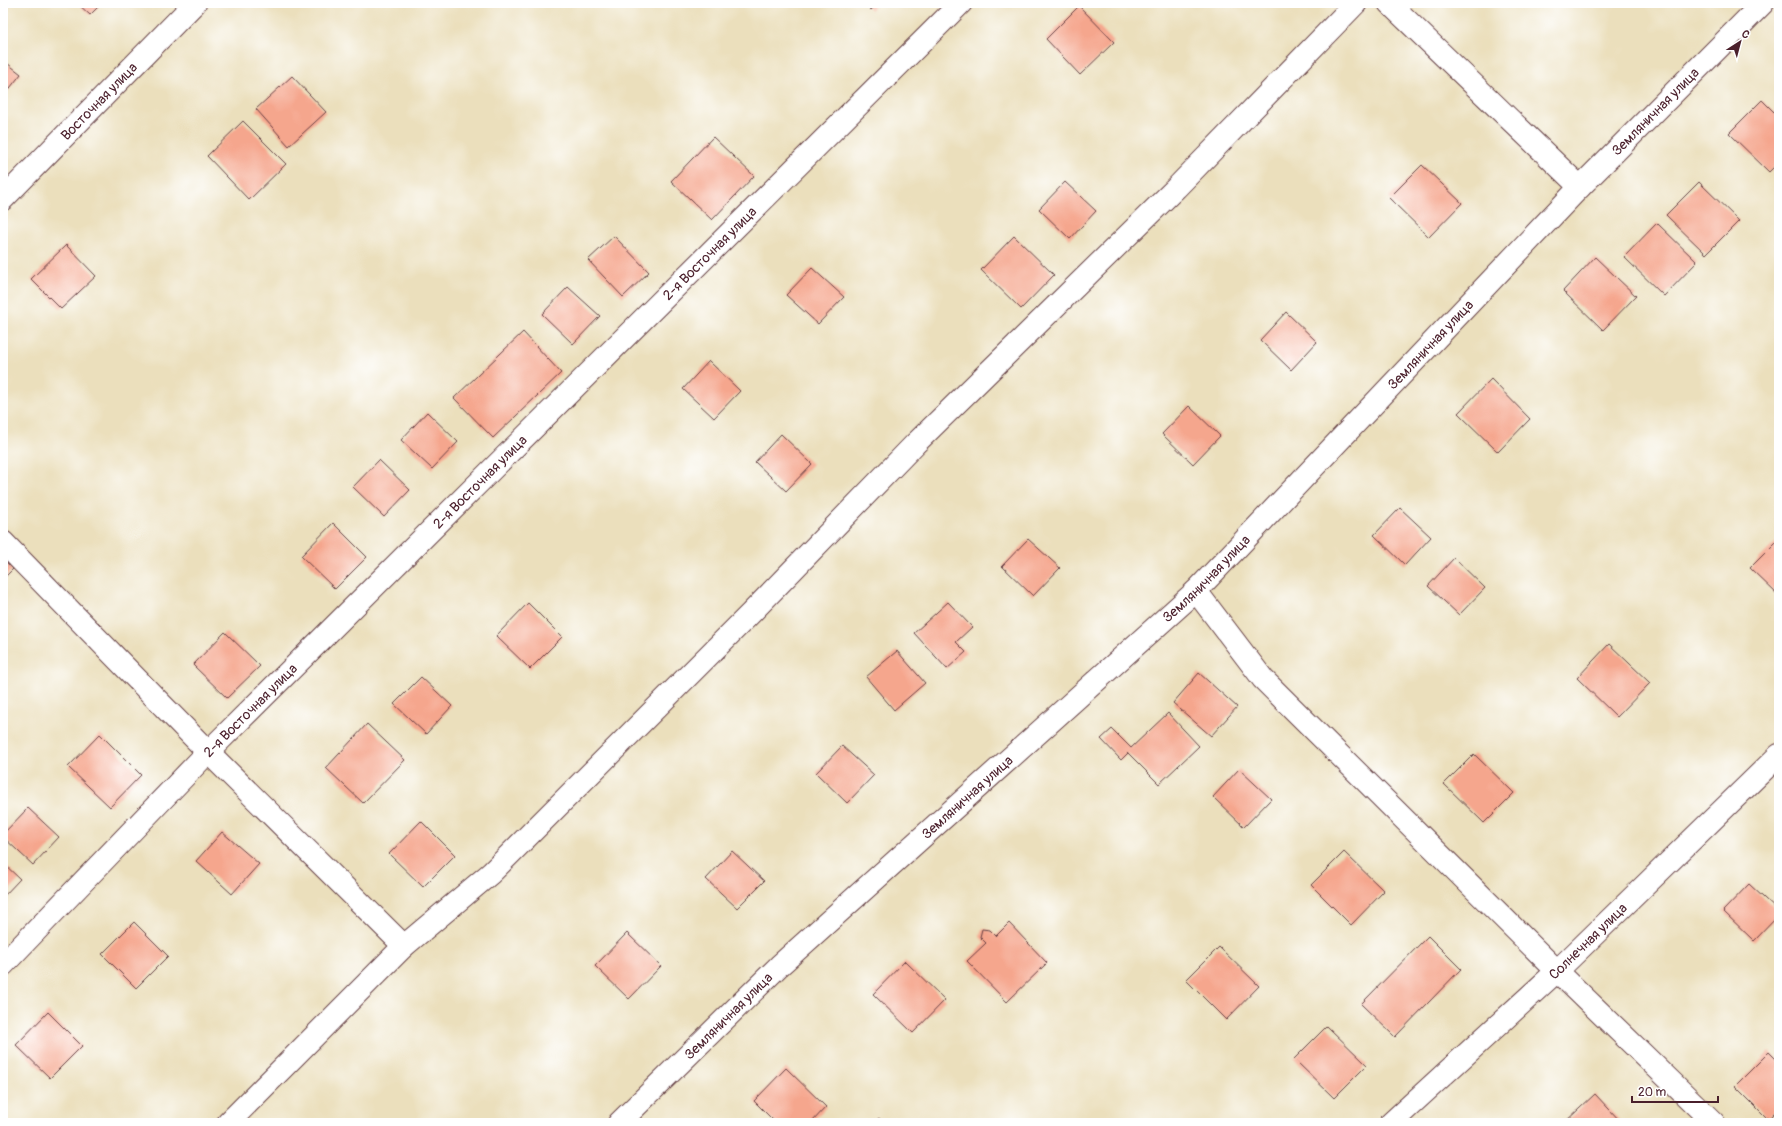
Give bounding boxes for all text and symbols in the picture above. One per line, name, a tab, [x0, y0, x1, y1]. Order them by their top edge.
north arrow	[1720, 22, 1760, 62]
text: С	[1739, 27, 1752, 42]
street label: Восточная улица	[57, 59, 141, 144]
street label: Земляничная улица	[1608, 64, 1702, 159]
street label: 2-я Восточная улица	[659, 203, 760, 303]
street label: Земляничная улица	[1384, 296, 1477, 393]
street label: 2-я Восточная улица	[429, 431, 530, 532]
street label: Земляничная улица	[1159, 531, 1253, 626]
street label: 2-я Восточная улица	[200, 660, 301, 760]
street label: Земляничная улица	[918, 752, 1016, 842]
street label: Солнечная улица	[1545, 899, 1630, 983]
street label: Земляничная улица	[681, 969, 776, 1063]
scale bar	[1632, 1078, 1718, 1104]
text: 20 m	[1638, 1085, 1667, 1100]

